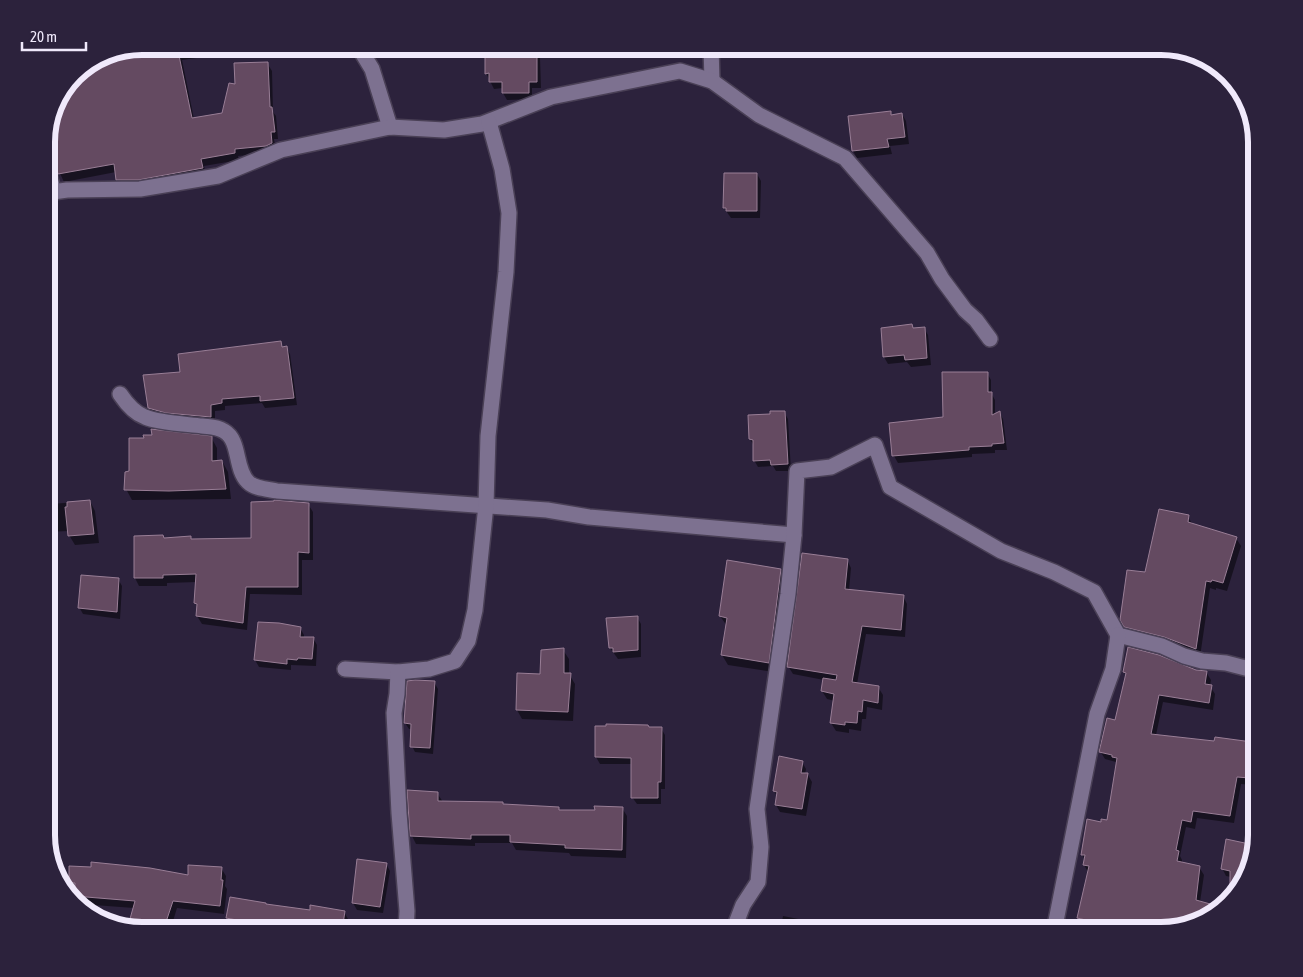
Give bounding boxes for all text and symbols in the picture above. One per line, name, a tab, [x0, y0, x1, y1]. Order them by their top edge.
scale bar	[22, 20, 86, 52]
text: 20 m	[30, 28, 57, 45]

